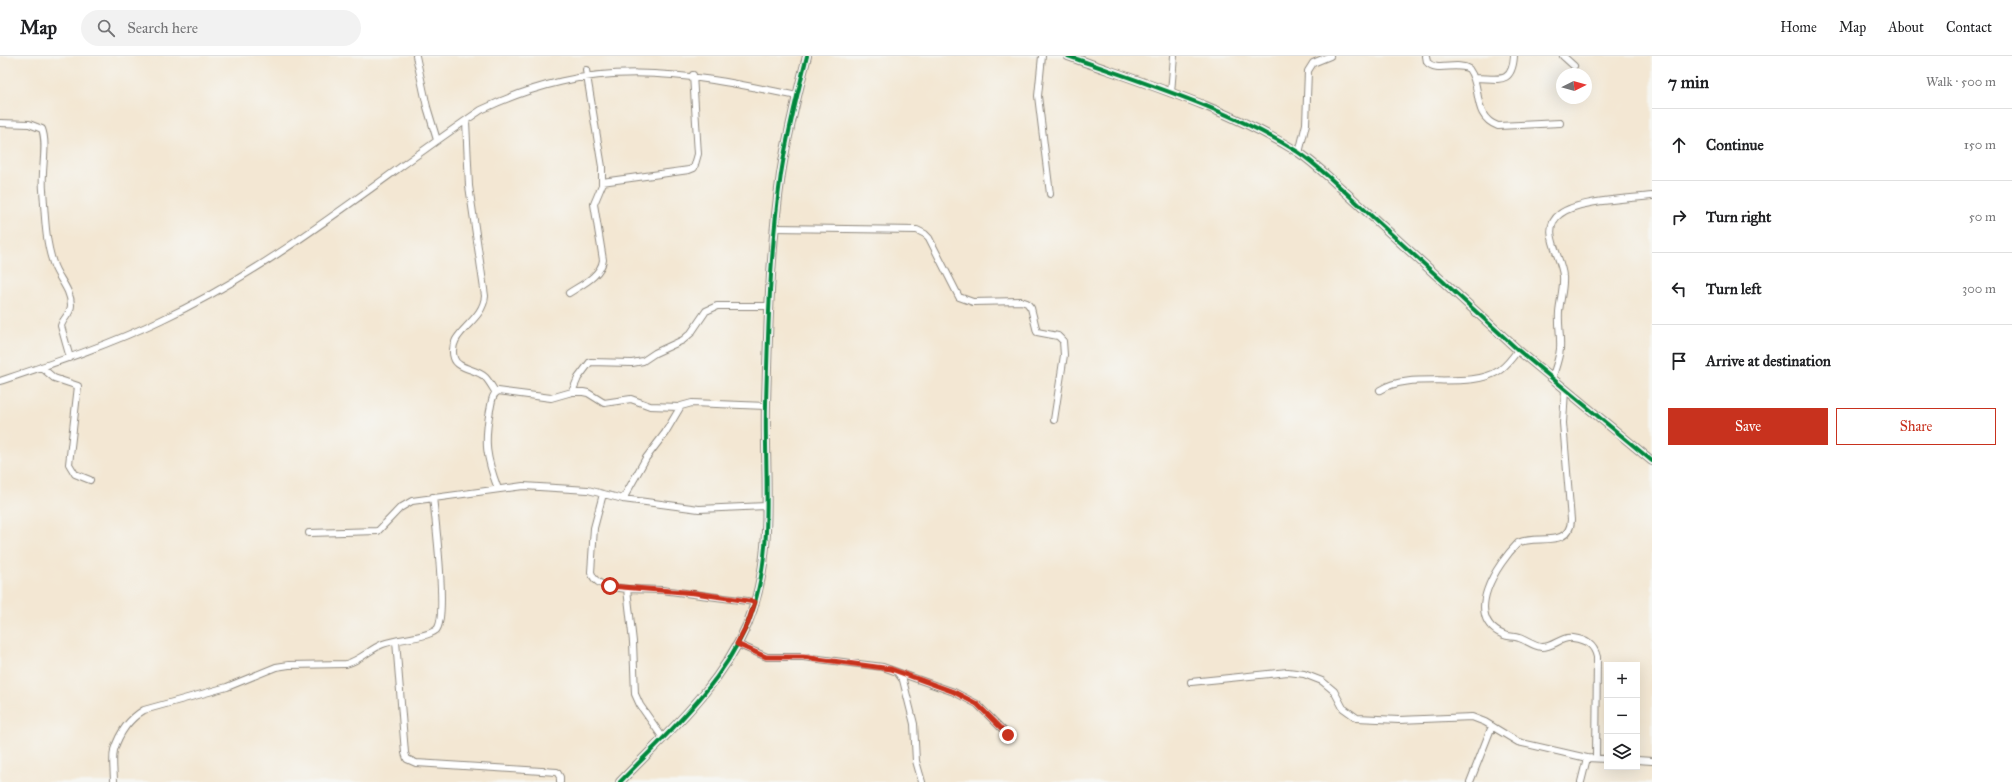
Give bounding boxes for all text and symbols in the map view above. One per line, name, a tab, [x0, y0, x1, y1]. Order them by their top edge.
search box	[81, 10, 361, 46]
text: Map	[20, 16, 57, 39]
icon: search	[95, 17, 117, 39]
text: Search here	[127, 19, 198, 37]
text: Home	[1780, 19, 1817, 36]
text: Map	[1839, 19, 1866, 36]
text: About	[1888, 19, 1924, 36]
text: Contact	[1946, 19, 1992, 36]
north arrow	[1556, 68, 1592, 104]
text: 7 min	[1668, 72, 1709, 93]
text: Walk · 500 m	[1926, 74, 1996, 90]
icon: ahead	[1668, 134, 1690, 156]
text: Continue	[1706, 136, 1764, 154]
text: 150 m	[1964, 137, 1996, 153]
icon: right	[1668, 206, 1690, 228]
text: Turn right	[1706, 208, 1771, 226]
text: 50 m	[1969, 209, 1996, 225]
icon: left	[1668, 278, 1690, 300]
text: Turn left	[1706, 280, 1762, 298]
text: 300 m	[1962, 281, 1996, 297]
icon: arrive	[1668, 350, 1690, 372]
text: Arrive at destination	[1706, 352, 1831, 370]
button: Save	[1668, 408, 1828, 445]
button: Share	[1836, 408, 1996, 445]
route start	[601, 577, 619, 595]
map controls	[1604, 662, 1640, 770]
button: +	[1604, 662, 1640, 698]
button: −	[1604, 698, 1640, 734]
route end	[999, 726, 1017, 744]
button: layers	[1604, 734, 1640, 770]

